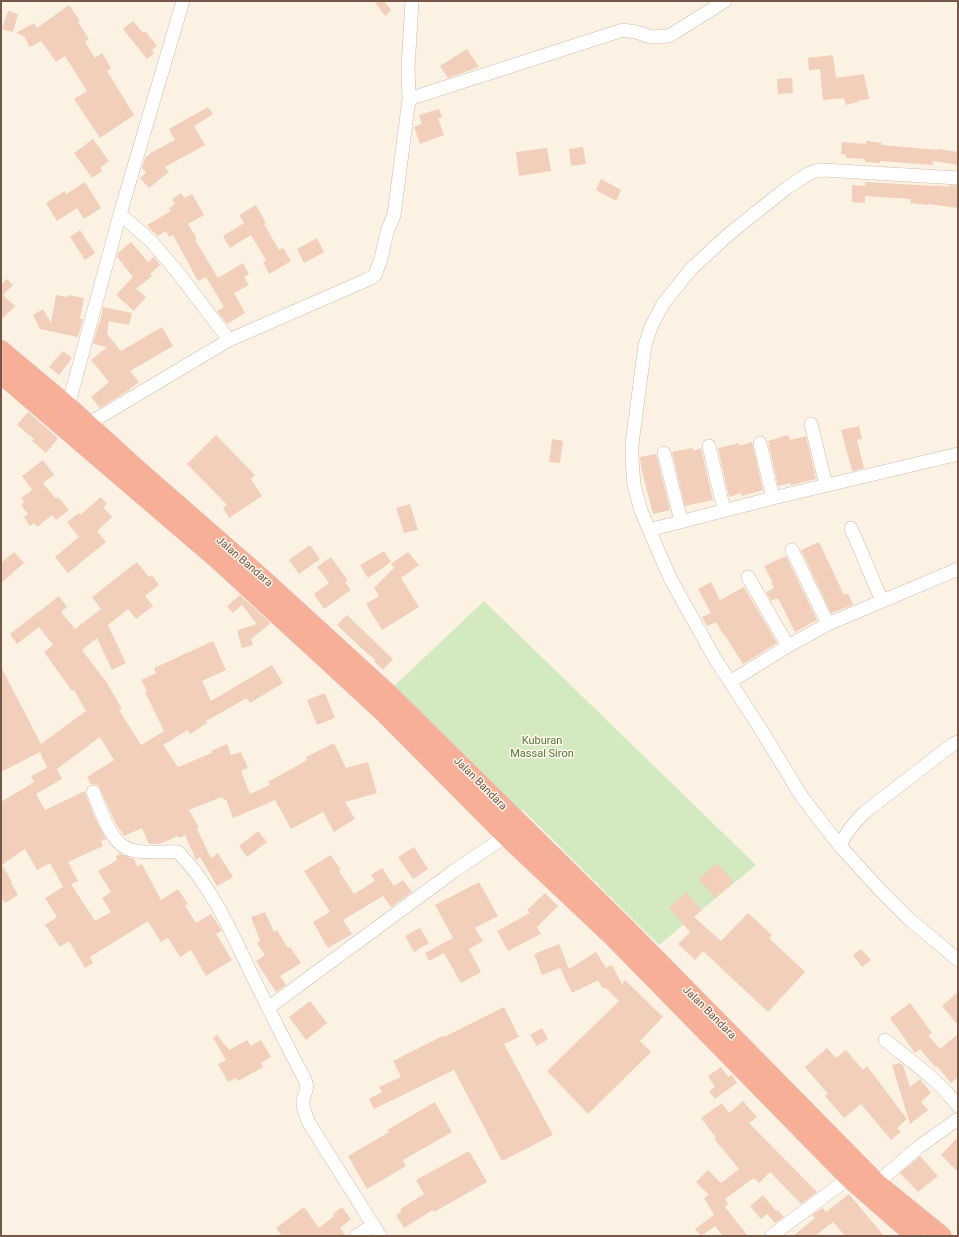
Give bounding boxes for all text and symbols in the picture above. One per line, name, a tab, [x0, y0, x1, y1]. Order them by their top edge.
street label: Jalan Bandara	[213, 534, 275, 590]
park label: Kuburan Massal Siron	[510, 734, 574, 760]
street label: Jalan Bandara	[451, 755, 509, 813]
street label: Jalan Bandara	[680, 984, 738, 1042]

